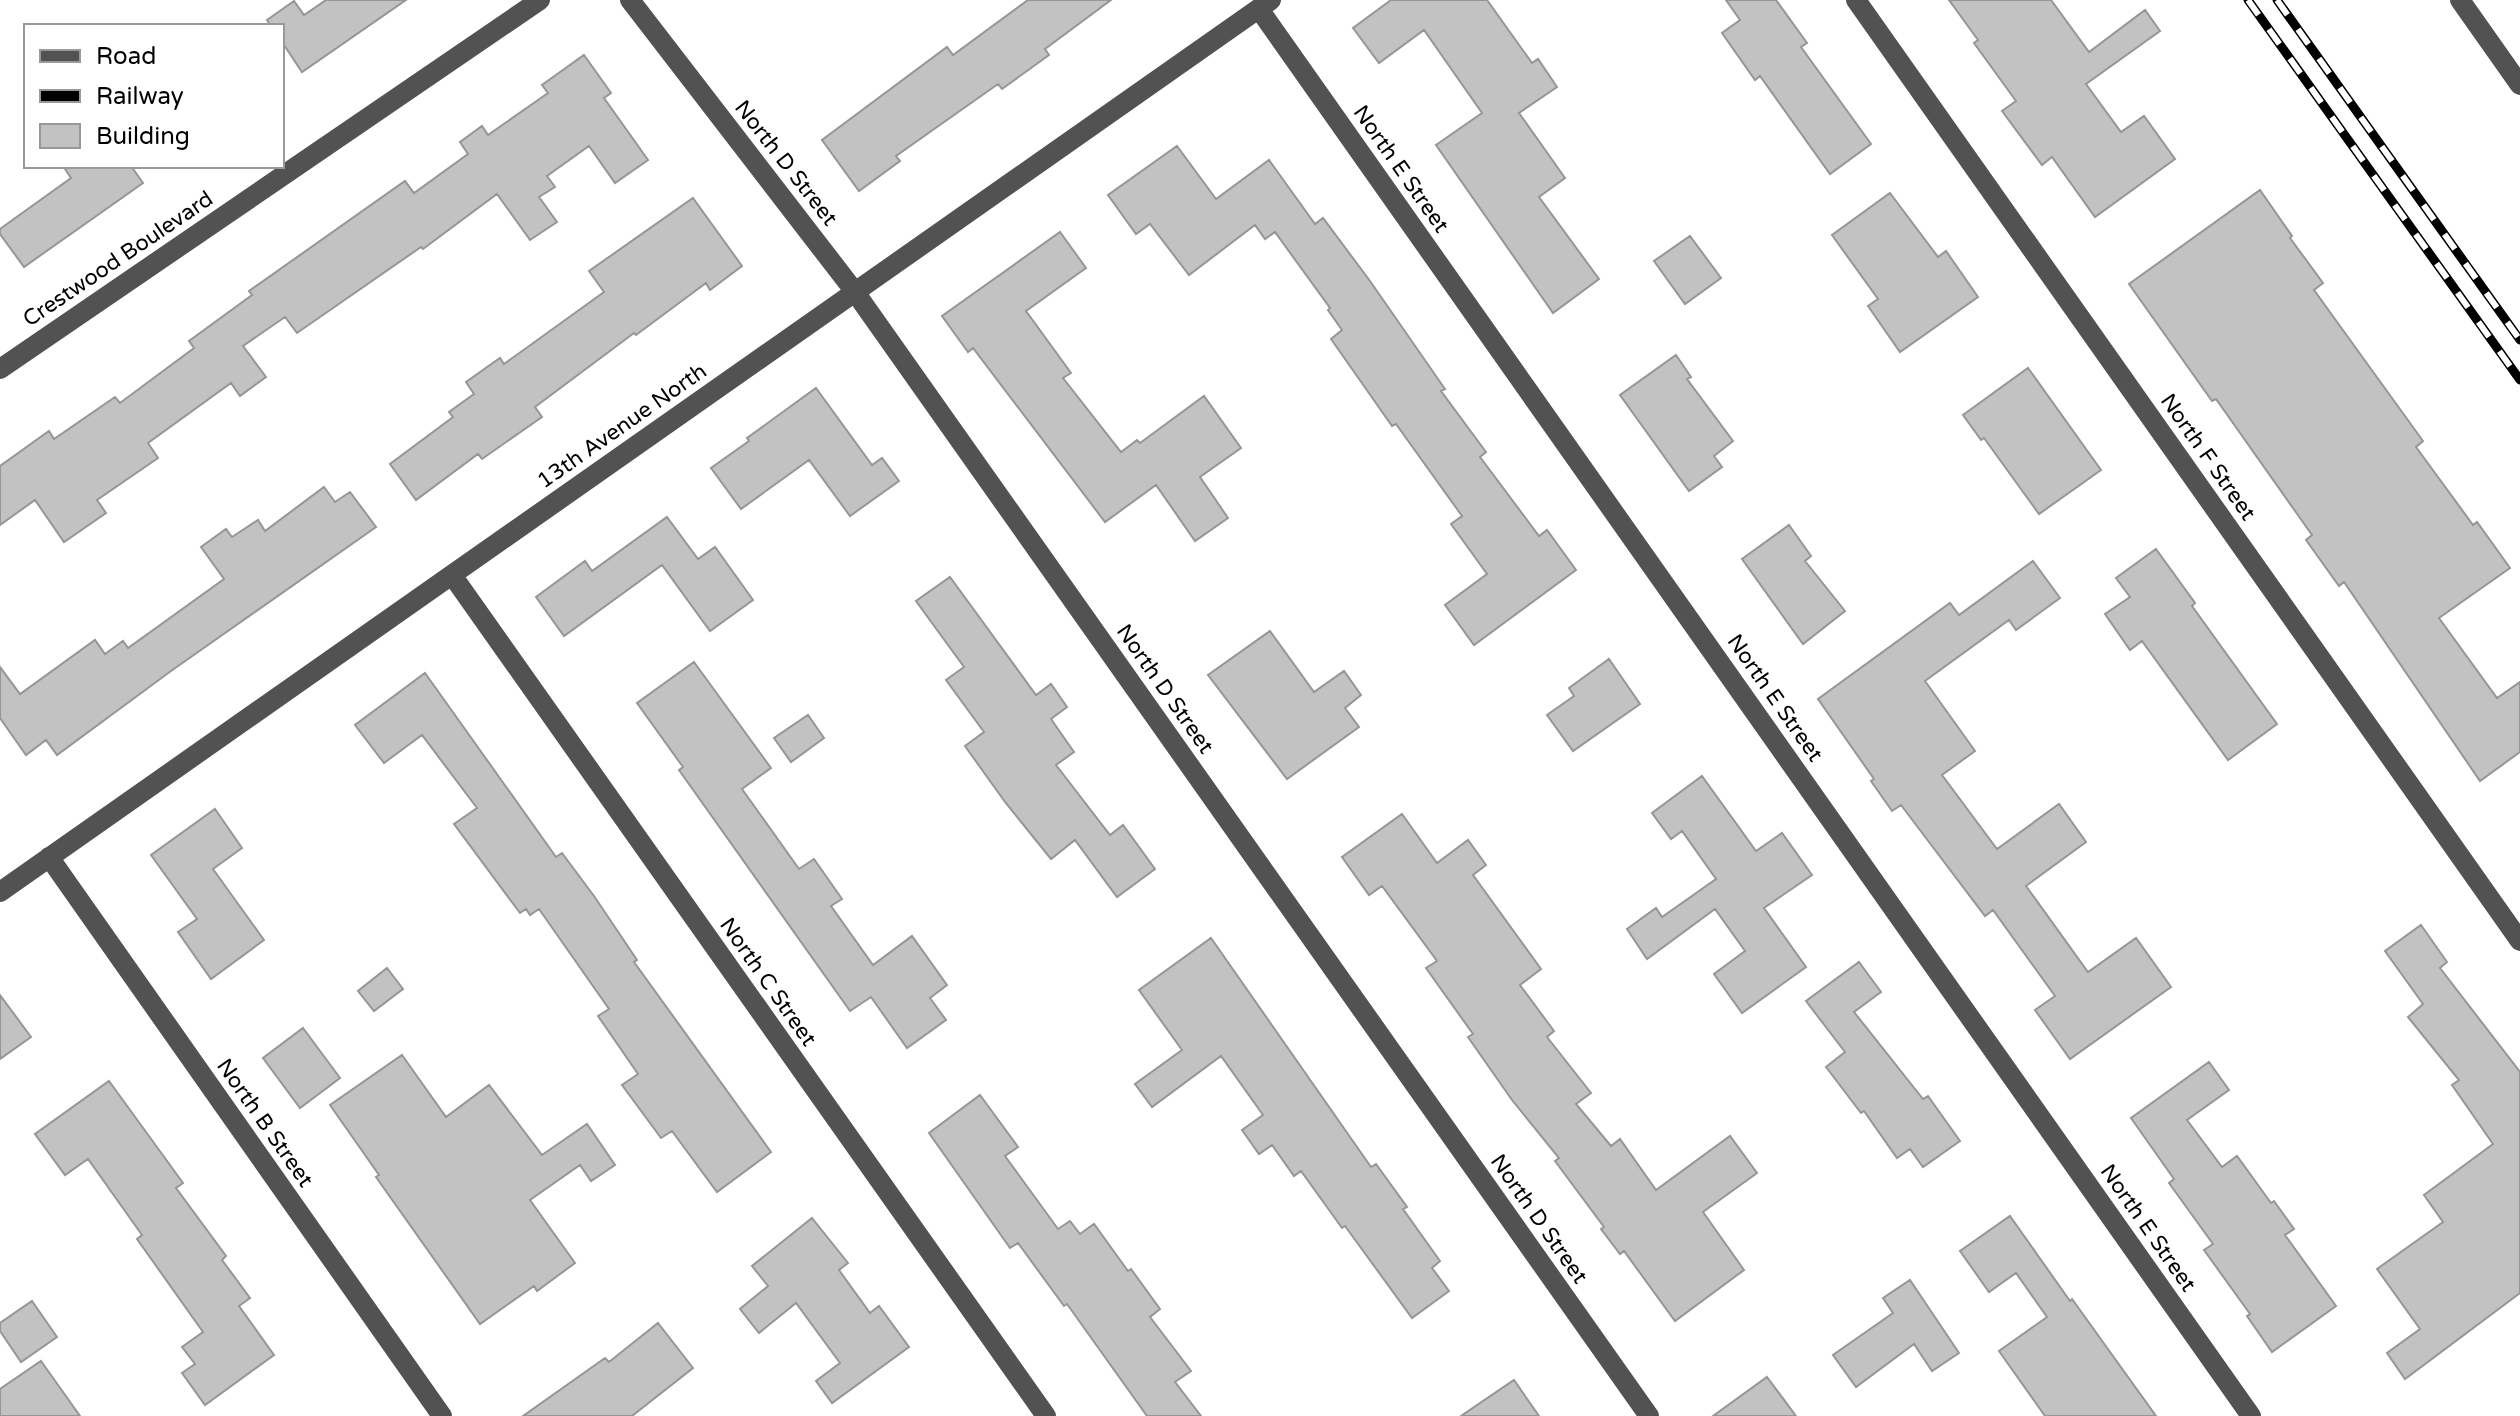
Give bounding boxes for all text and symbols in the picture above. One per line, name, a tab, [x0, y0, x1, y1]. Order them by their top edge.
legend	[24, 24, 284, 168]
text: Road	[96, 42, 156, 71]
text: Railway	[96, 82, 184, 111]
street label: North D Street	[729, 95, 843, 231]
street label: North E Street	[1348, 100, 1454, 238]
text: Building	[96, 122, 190, 151]
street label: Crestwood Boulevard	[18, 186, 218, 332]
street label: 13th Avenue North	[532, 358, 712, 494]
street label: North F Street	[2155, 389, 2261, 525]
street label: North D Street	[1111, 619, 1219, 759]
street label: North E Street	[1722, 629, 1828, 767]
street label: North C Street	[714, 913, 822, 1051]
street label: North B Street	[211, 1054, 319, 1192]
street label: North D Street	[1485, 1149, 1593, 1289]
street label: North E Street	[2095, 1159, 2201, 1297]

